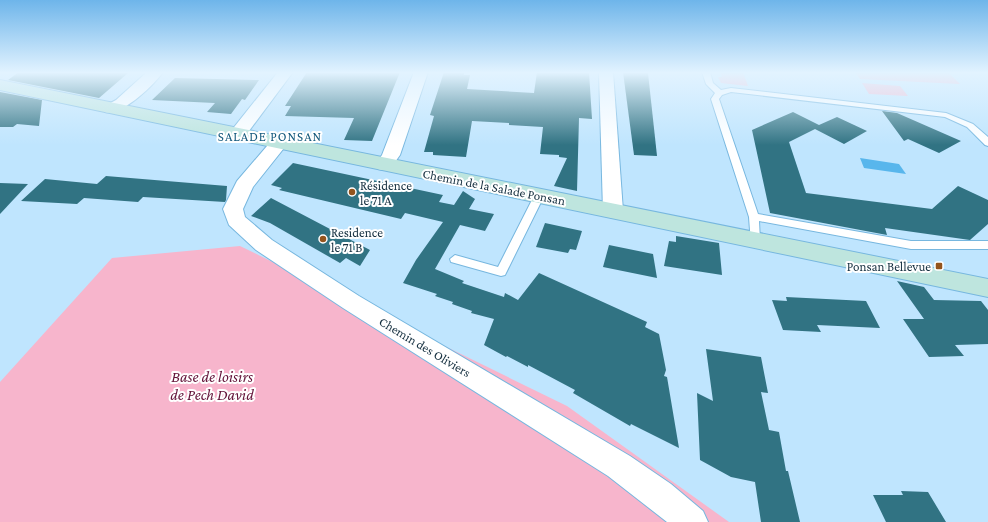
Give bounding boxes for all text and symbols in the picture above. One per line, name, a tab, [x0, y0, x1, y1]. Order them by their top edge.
district label: SALADE PONSAN	[218, 129, 322, 144]
street label: Chemin de la Salade Ponsan	[421, 166, 567, 208]
place label: Résidence le 71 A	[360, 178, 412, 208]
marker: Résidence le 71 A	[347, 187, 357, 197]
place label: Residence le 71 B	[331, 225, 383, 255]
marker: Residence le 71 B	[318, 234, 328, 244]
place label: Ponsan Bellevue	[847, 259, 931, 274]
marker: Ponsan Bellevue	[934, 261, 944, 271]
street label: Chemin des Oliviers	[377, 314, 473, 380]
park label: Base de loisirs de Pech David	[170, 368, 254, 403]

